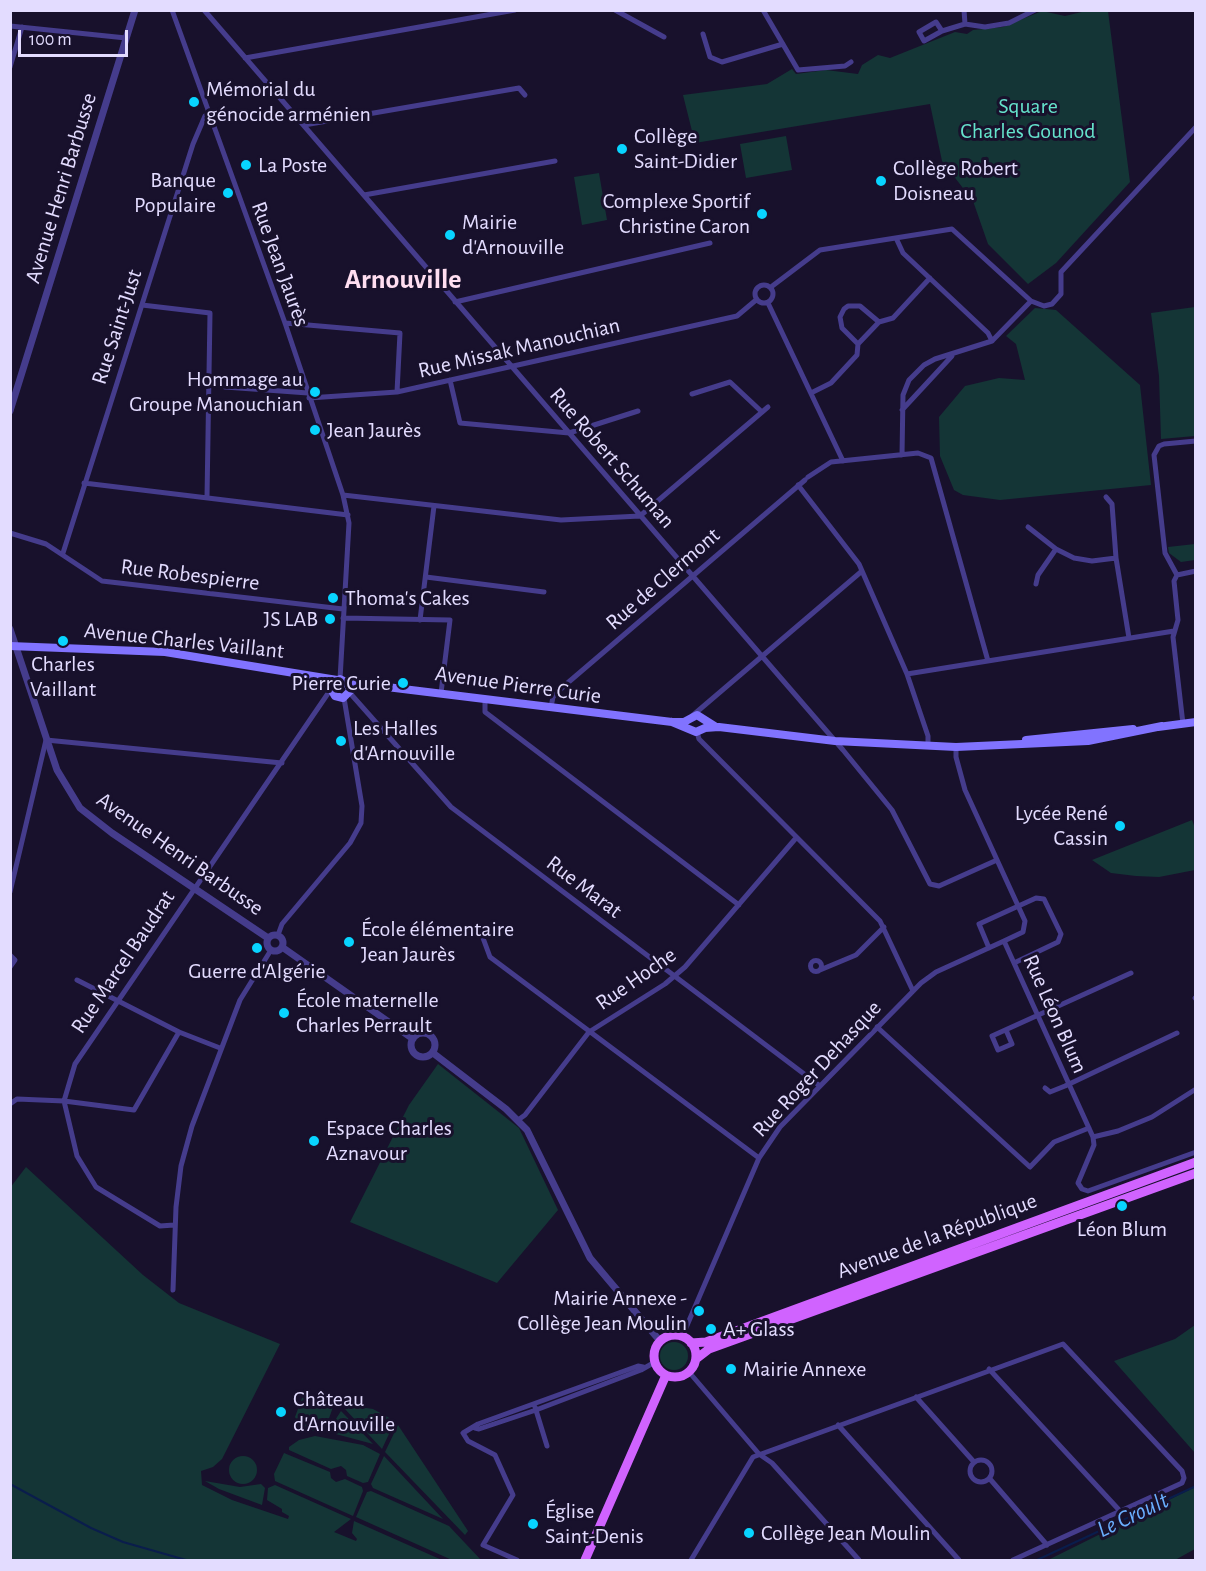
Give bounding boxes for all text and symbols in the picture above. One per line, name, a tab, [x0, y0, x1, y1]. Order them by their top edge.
scale bar	[21, 18, 130, 56]
text: 100 m	[29, 31, 72, 49]
place label: Mémorial du génocide arménien	[206, 76, 371, 128]
street label: Avenue Henri Barbusse	[19, 90, 103, 286]
park label: Square Charles Gounod	[960, 93, 1096, 144]
marker: Mémorial du génocide arménien	[187, 95, 201, 109]
place label: Collège Saint-Didier	[634, 123, 737, 174]
marker: Collège Saint-Didier	[615, 142, 629, 156]
place label: La Poste	[258, 152, 327, 178]
place label: Collège Robert Doisneau	[893, 155, 1018, 206]
marker: La Poste	[239, 158, 253, 172]
place label: Banque Populaire	[134, 167, 216, 218]
marker: Collège Robert Doisneau	[874, 174, 888, 188]
marker: Banque Populaire	[221, 186, 235, 200]
place label: Complexe Sportif Christine Caron	[603, 188, 750, 240]
street label: Rue Jean Jaurès	[245, 198, 315, 330]
marker: Complexe Sportif Christine Caron	[755, 207, 769, 221]
place label: Mairie d'Arnouville	[462, 209, 564, 260]
marker: Mairie d'Arnouville	[443, 228, 457, 242]
district label: Arnouville	[344, 263, 462, 297]
street label: Rue Saint-Just	[86, 266, 148, 388]
street label: Rue Missak Manouchian	[415, 312, 623, 384]
place label: Hommage au Groupe Manouchian	[129, 366, 303, 418]
street label: Rue Robert Schuman	[544, 382, 680, 534]
marker: Hommage au Groupe Manouchian	[308, 385, 322, 399]
place label: Jean Jaurès	[327, 417, 421, 443]
marker: Jean Jaurès	[308, 423, 322, 437]
street label: Rue de Clermont	[601, 522, 725, 636]
street label: Rue Robespierre	[119, 553, 261, 597]
place label: Thoma's Cakes	[345, 585, 470, 611]
marker: Thoma's Cakes	[326, 591, 340, 605]
place label: JS LAB	[263, 606, 318, 632]
marker: JS LAB	[323, 612, 337, 626]
street label: Avenue Charles Vaillant	[83, 617, 285, 665]
marker: Charles Vaillant	[56, 634, 70, 648]
place label: Charles Vaillant	[30, 651, 96, 702]
street label: Avenue Pierre Curie	[433, 660, 603, 710]
place label: Pierre Curie	[291, 670, 391, 696]
marker: Pierre Curie	[396, 676, 410, 690]
place label: Les Halles d'Arnouville	[353, 715, 455, 766]
marker: Les Halles d'Arnouville	[334, 734, 348, 748]
street label: Avenue Henri Barbusse	[92, 787, 268, 921]
place label: Lycée René Cassin	[1015, 800, 1108, 852]
marker: Lycée René Cassin	[1113, 819, 1127, 833]
street label: Rue Marat	[541, 850, 627, 924]
street label: Rue Marcel Baudrat	[65, 885, 181, 1039]
place label: École élémentaire Jean Jaurès	[361, 916, 514, 968]
marker: École élémentaire Jean Jaurès	[342, 935, 356, 949]
marker: Guerre d'Algérie	[250, 941, 264, 955]
street label: Rue Hoche	[591, 942, 681, 1016]
street label: Rue Léon Blum	[1017, 951, 1093, 1077]
place label: Guerre d'Algérie	[188, 958, 326, 984]
place label: École maternelle Charles Perrault	[296, 987, 439, 1038]
street label: Rue Roger Dehasque	[747, 995, 887, 1143]
marker: École maternelle Charles Perrault	[277, 1006, 291, 1020]
place label: Espace Charles Aznavour	[326, 1115, 452, 1166]
marker: Espace Charles Aznavour	[307, 1134, 321, 1148]
street label: Avenue de la République	[833, 1188, 1041, 1284]
marker: Léon Blum	[1115, 1199, 1129, 1213]
place label: Léon Blum	[1077, 1216, 1167, 1242]
place label: Mairie Annexe - Collège Jean Moulin	[517, 1285, 687, 1336]
marker: Mairie Annexe - Collège Jean Moulin	[692, 1304, 706, 1318]
place label: A+ Glass	[723, 1316, 795, 1342]
marker: A+ Glass	[704, 1322, 718, 1336]
place label: Mairie Annexe	[743, 1356, 866, 1382]
marker: Mairie Annexe	[724, 1362, 738, 1376]
place label: Château d'Arnouville	[293, 1386, 395, 1438]
marker: Château d'Arnouville	[274, 1405, 288, 1419]
water label: Le Croult	[1092, 1486, 1174, 1544]
place label: Église Saint-Denis	[545, 1498, 644, 1550]
marker: Église Saint-Denis	[526, 1517, 540, 1531]
place label: Collège Jean Moulin	[761, 1520, 931, 1546]
marker: Collège Jean Moulin	[742, 1526, 756, 1540]

